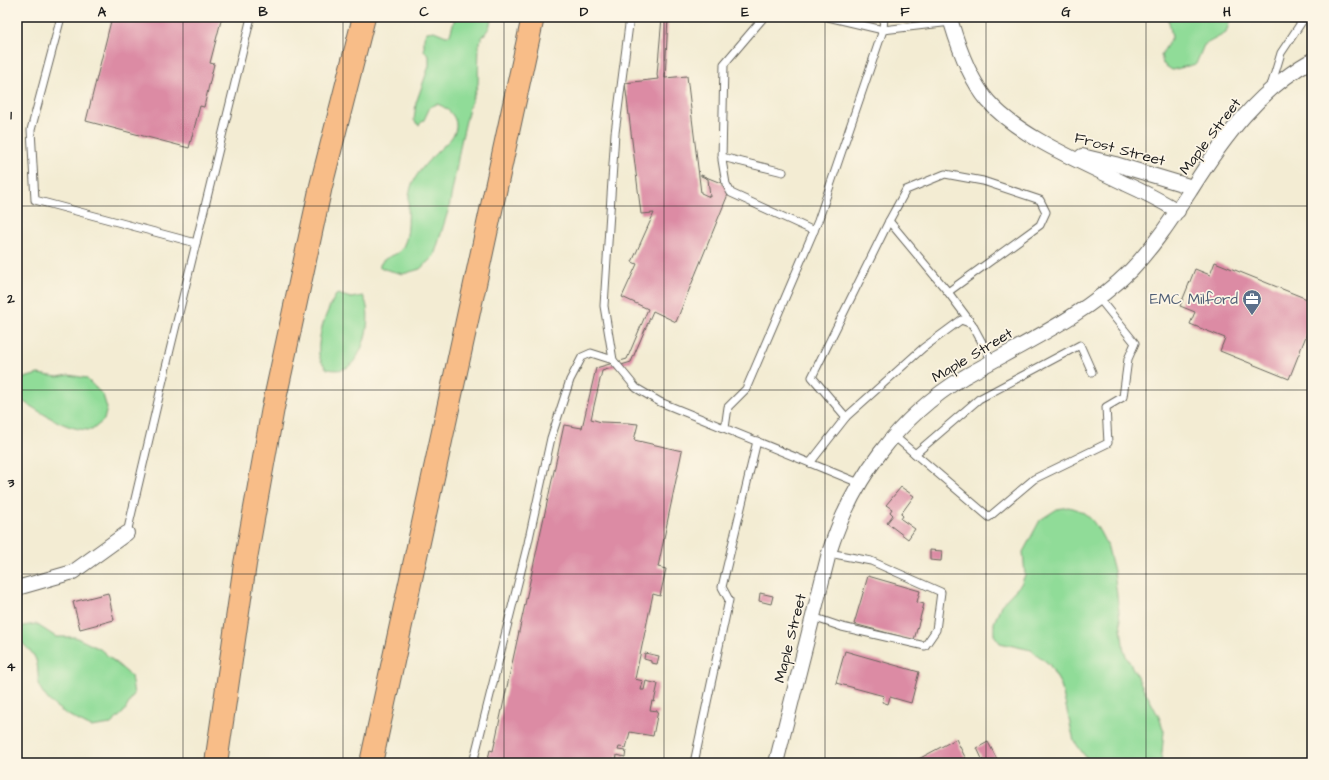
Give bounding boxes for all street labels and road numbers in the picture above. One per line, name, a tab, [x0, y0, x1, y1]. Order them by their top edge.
street label: Maple Street	[1175, 94, 1246, 179]
street label: Frost Street	[1072, 127, 1167, 172]
street label: Maple Street	[928, 323, 1017, 388]
street label: Maple Street	[769, 591, 812, 685]

